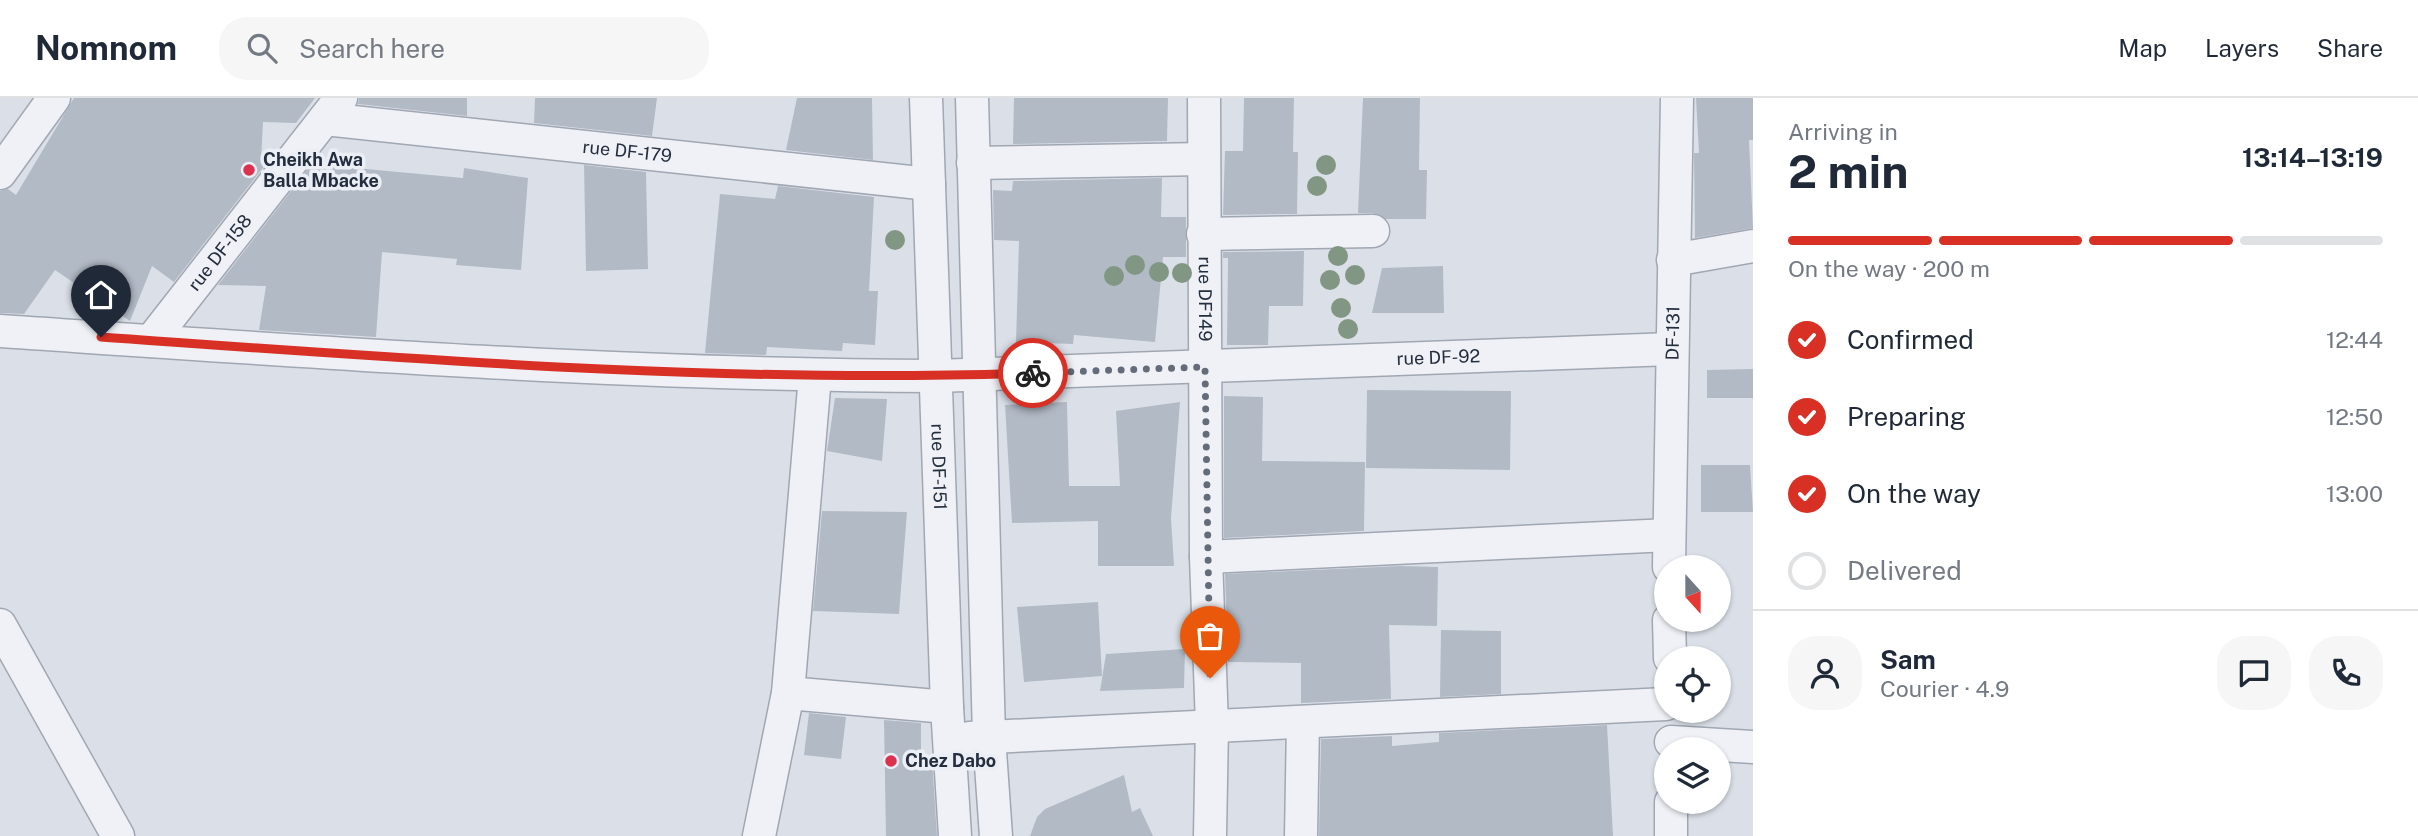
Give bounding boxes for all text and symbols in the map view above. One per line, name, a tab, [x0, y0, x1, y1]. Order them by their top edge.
search box	[219, 17, 709, 80]
text: Nomnom	[35, 29, 177, 67]
icon: search	[243, 29, 281, 67]
text: Search here	[299, 33, 445, 64]
text: Map	[2118, 34, 2167, 62]
text: Layers	[2205, 34, 2279, 62]
text: Share	[2317, 34, 2383, 62]
text: Arriving in	[1788, 118, 1898, 145]
street label: rue DF-179	[582, 136, 673, 166]
text: 13:14–13:19	[2242, 142, 2383, 173]
text: 2 min	[1788, 144, 1908, 198]
place label: Cheikh Awa Balla Mbacke	[263, 149, 379, 191]
marker: Cheikh Awa Balla Mbacke	[241, 162, 257, 178]
street label: rue DF-158	[183, 210, 256, 295]
text: On the way · 200 m	[1788, 255, 1990, 282]
street label: rue DF149	[1195, 256, 1216, 342]
pin	[71, 265, 131, 337]
icon: home	[82, 276, 120, 314]
street label: DF-131	[1662, 306, 1683, 360]
icon: check	[1788, 321, 1826, 359]
text: Confirmed	[1847, 324, 1974, 355]
text: 12:44	[2326, 326, 2383, 353]
courier	[998, 338, 1068, 408]
street label: rue DF-92	[1396, 345, 1481, 369]
icon: bike	[1014, 354, 1052, 392]
icon: check	[1788, 398, 1826, 436]
text: Preparing	[1847, 401, 1966, 432]
text: 12:50	[2326, 403, 2383, 430]
street label: rue DF-151	[927, 423, 951, 510]
icon: check	[1788, 475, 1826, 513]
text: On the way	[1847, 478, 1981, 509]
text: 13:00	[2326, 480, 2383, 507]
north arrow	[1654, 555, 1731, 632]
map controls	[1654, 555, 1731, 814]
text: Delivered	[1847, 555, 1962, 586]
pin	[1180, 606, 1240, 678]
icon: bag	[1191, 617, 1229, 655]
button: person	[1788, 636, 1862, 710]
button: chat	[2217, 636, 2291, 710]
button: phone	[2309, 636, 2383, 710]
text: Sam	[1880, 644, 1936, 675]
button: locate	[1654, 646, 1731, 723]
text: Courier · 4.9	[1880, 675, 2009, 702]
button: layers	[1654, 737, 1731, 814]
place label: Chez Dabo	[905, 750, 996, 771]
marker: Chez Dabo	[883, 753, 899, 769]

